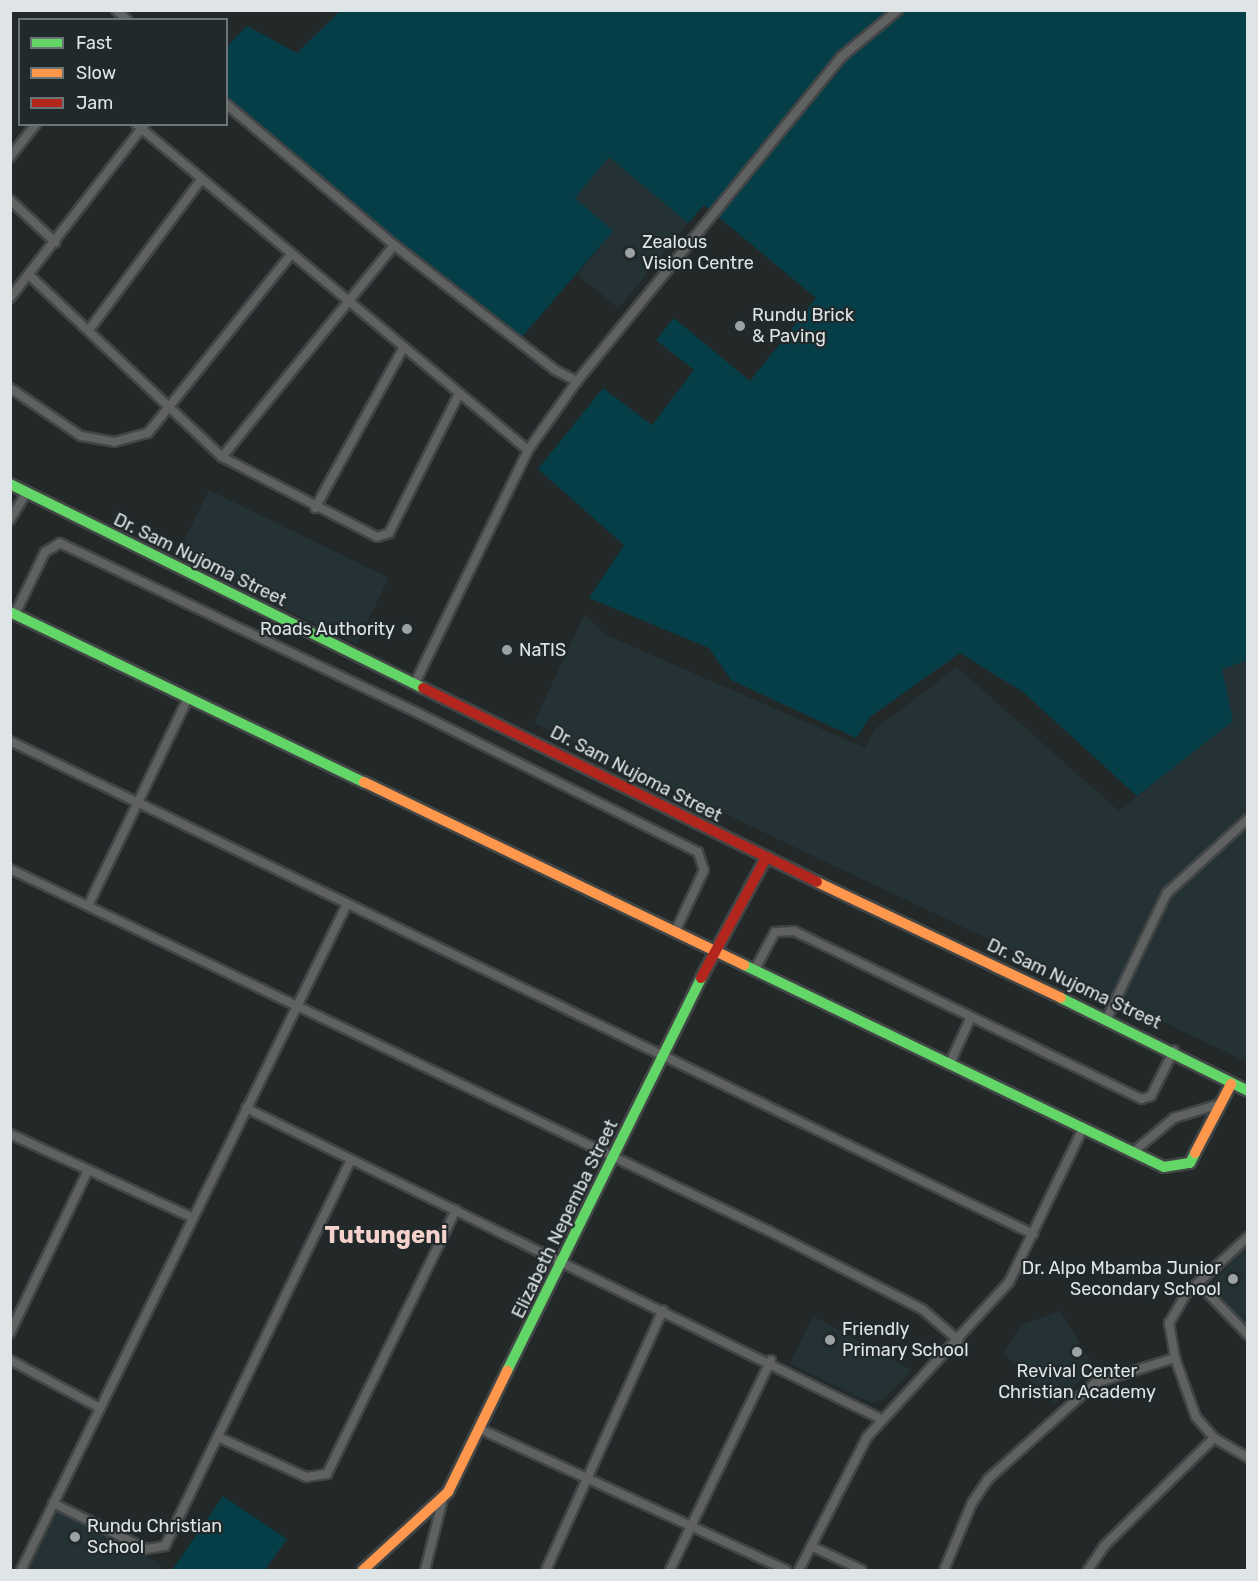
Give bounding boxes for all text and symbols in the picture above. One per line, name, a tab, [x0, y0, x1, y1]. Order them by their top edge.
legend	[18, 18, 228, 126]
text: Fast	[76, 32, 112, 54]
text: Slow	[76, 62, 116, 84]
text: Jam	[76, 92, 113, 114]
place label: Zealous Vision Centre	[642, 232, 754, 274]
marker: Zealous Vision Centre	[623, 246, 637, 260]
place label: Rundu Brick & Paving	[752, 305, 854, 348]
marker: Rundu Brick & Paving	[733, 319, 747, 333]
street label: Dr. Sam Nujoma Street	[110, 509, 290, 611]
place label: Roads Authority	[259, 618, 395, 640]
marker: Roads Authority	[400, 622, 414, 636]
place label: NaTIS	[519, 639, 566, 661]
marker: NaTIS	[500, 643, 514, 657]
street label: Dr. Sam Nujoma Street	[547, 721, 725, 827]
street label: Dr. Sam Nujoma Street	[984, 934, 1164, 1034]
street label: Elizabeth Nepemba Street	[507, 1116, 623, 1322]
district label: Tutungeni	[324, 1222, 448, 1250]
place label: Dr. Alpo Mbamba Junior Secondary School	[1021, 1258, 1221, 1300]
marker: Dr. Alpo Mbamba Junior Secondary School	[1226, 1272, 1240, 1286]
place label: Friendly Primary School	[842, 1319, 969, 1362]
marker: Friendly Primary School	[823, 1333, 837, 1347]
marker: Revival Center Christian Academy	[1070, 1345, 1084, 1359]
place label: Revival Center Christian Academy	[998, 1361, 1156, 1404]
place label: Rundu Christian School	[87, 1516, 222, 1558]
marker: Rundu Christian School	[68, 1530, 82, 1544]

